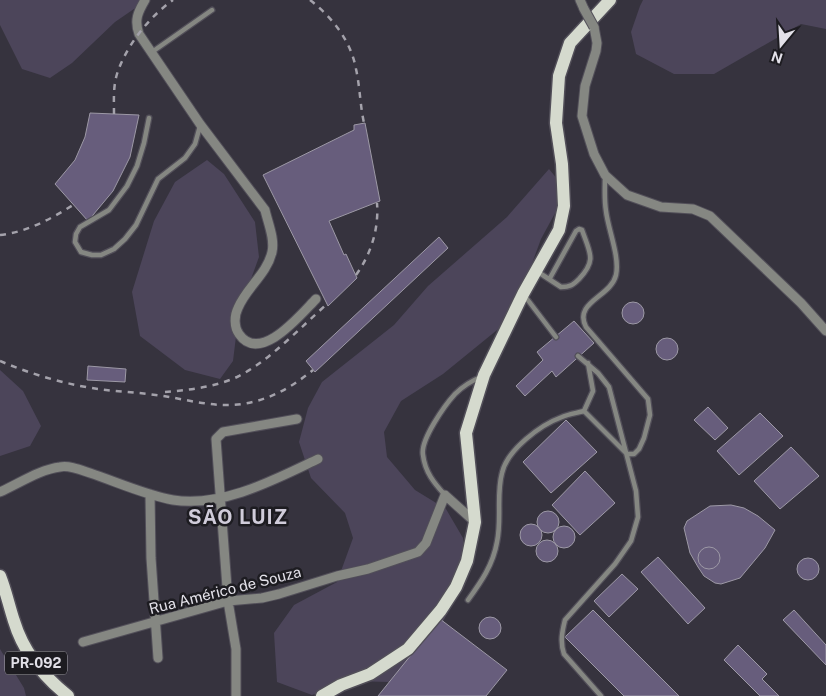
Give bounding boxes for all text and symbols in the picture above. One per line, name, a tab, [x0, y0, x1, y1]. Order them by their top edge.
north arrow	[756, 20, 806, 70]
text: N	[769, 48, 785, 67]
district label: SÃO LUIZ	[188, 504, 288, 529]
street label: Rua Américo de Souza	[147, 563, 303, 617]
road number: PR-092	[5, 651, 67, 674]

